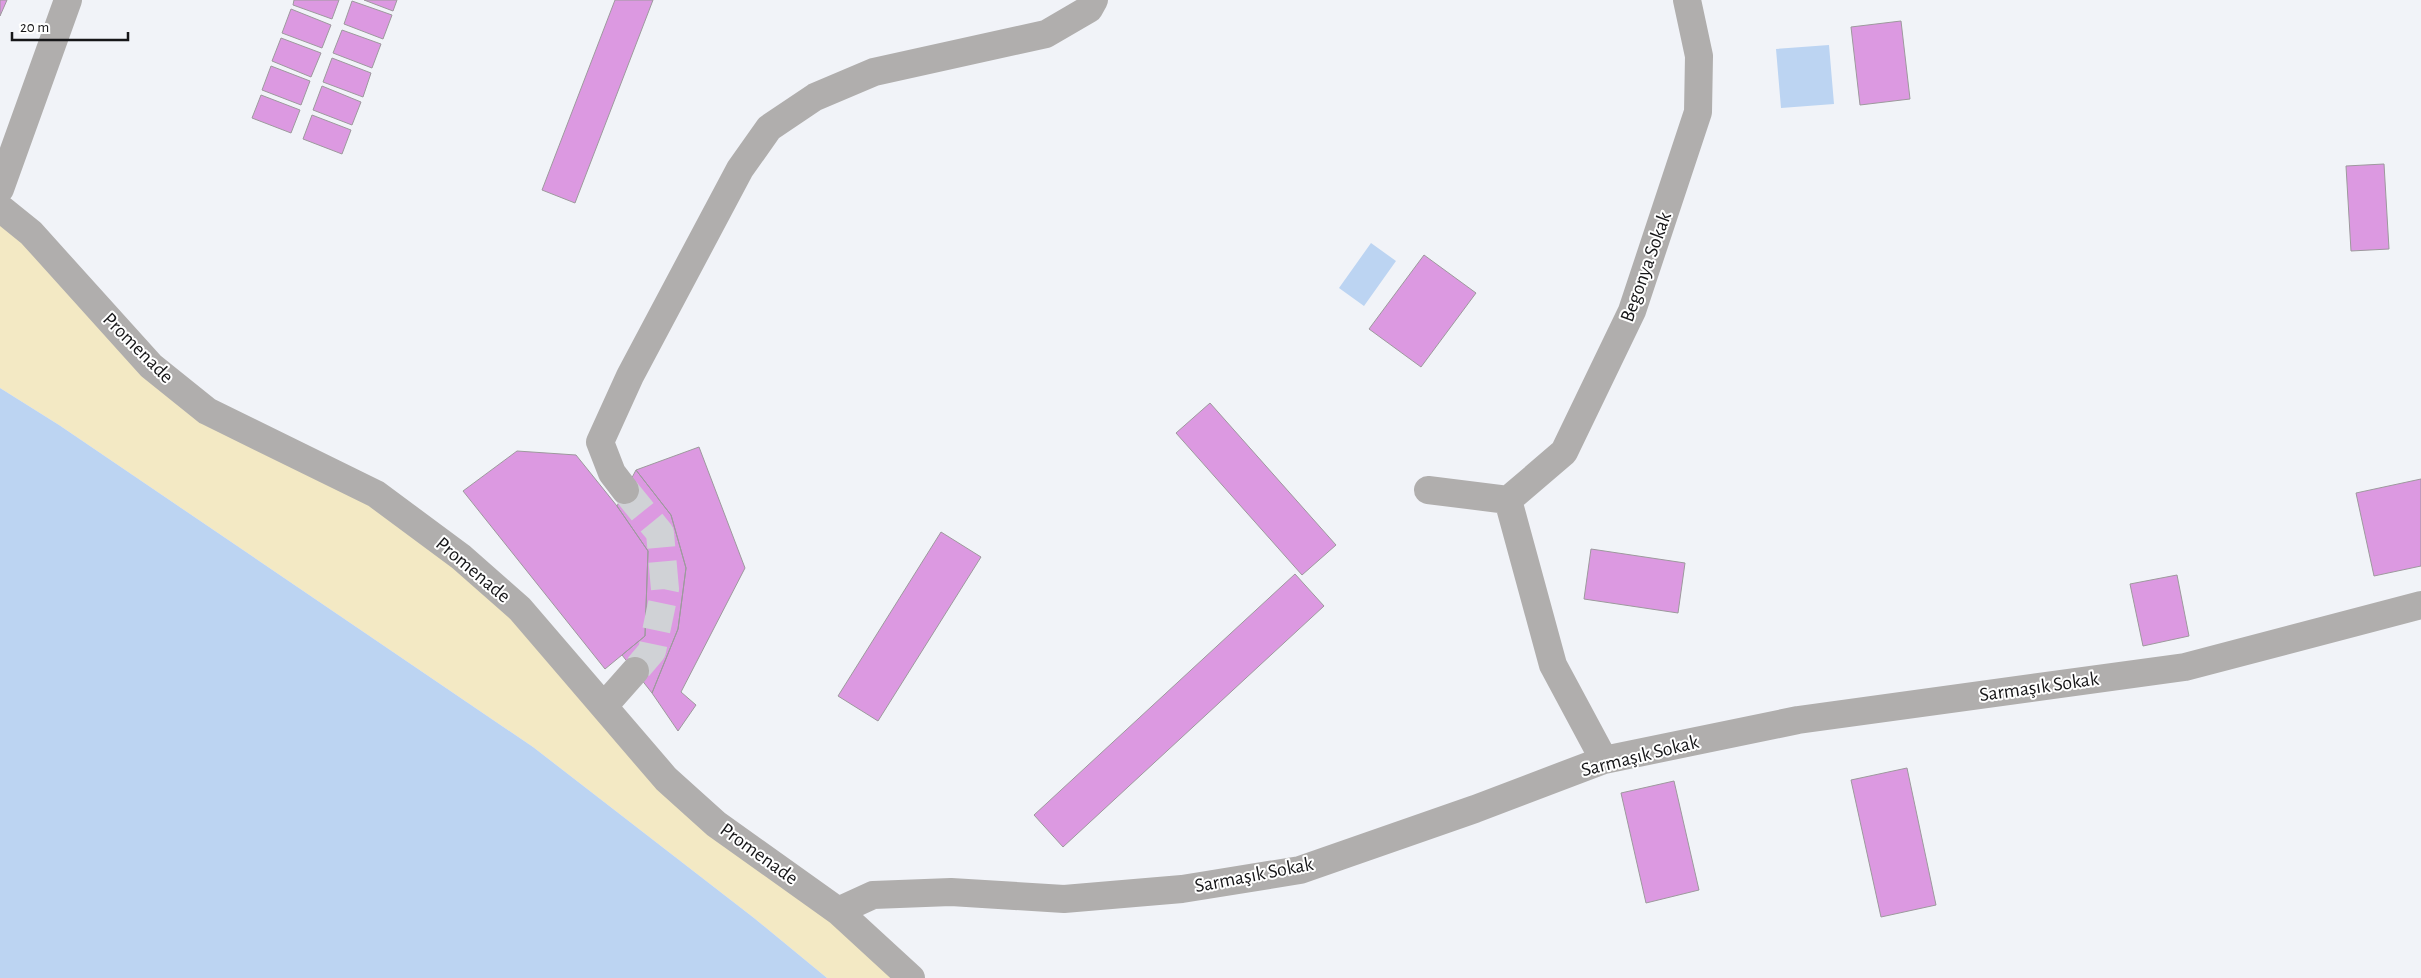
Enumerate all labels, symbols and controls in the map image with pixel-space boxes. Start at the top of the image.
scale bar [12,10,129,42]
text: 20 m [20,20,49,35]
street label: Begonya Sokak [1617,209,1675,325]
street label: Promenade [99,309,177,387]
street label: Promenade [432,533,514,607]
street label: Sarmaşık Sokak [1978,669,2100,705]
street label: Sarmaşık Sokak [1579,732,1701,780]
street label: Promenade [717,819,801,889]
street label: Sarmaşık Sokak [1193,854,1315,896]

